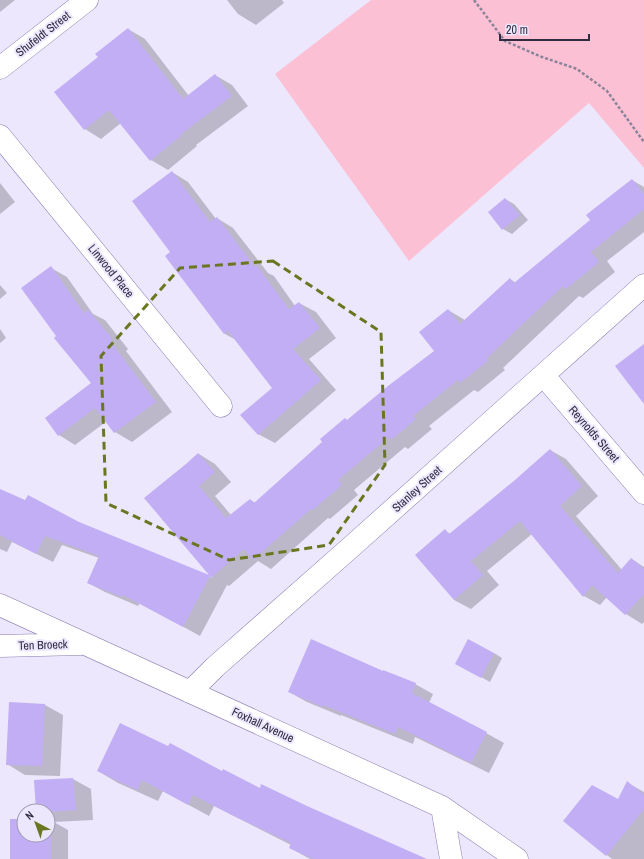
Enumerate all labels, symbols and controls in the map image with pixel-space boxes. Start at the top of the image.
street label: Shufeldt Street [12,7,74,60]
scale bar [500,16,589,42]
text: 20 m [506,22,528,38]
street label: Linwood Place [84,241,138,301]
street label: Reynolds Street [565,402,623,466]
street label: Stanley Street [389,462,446,516]
street label: Ten Broeck [18,636,68,654]
street label: Foxhall Avenue [229,704,297,746]
north arrow [16,803,56,843]
text: N [22,808,36,823]

